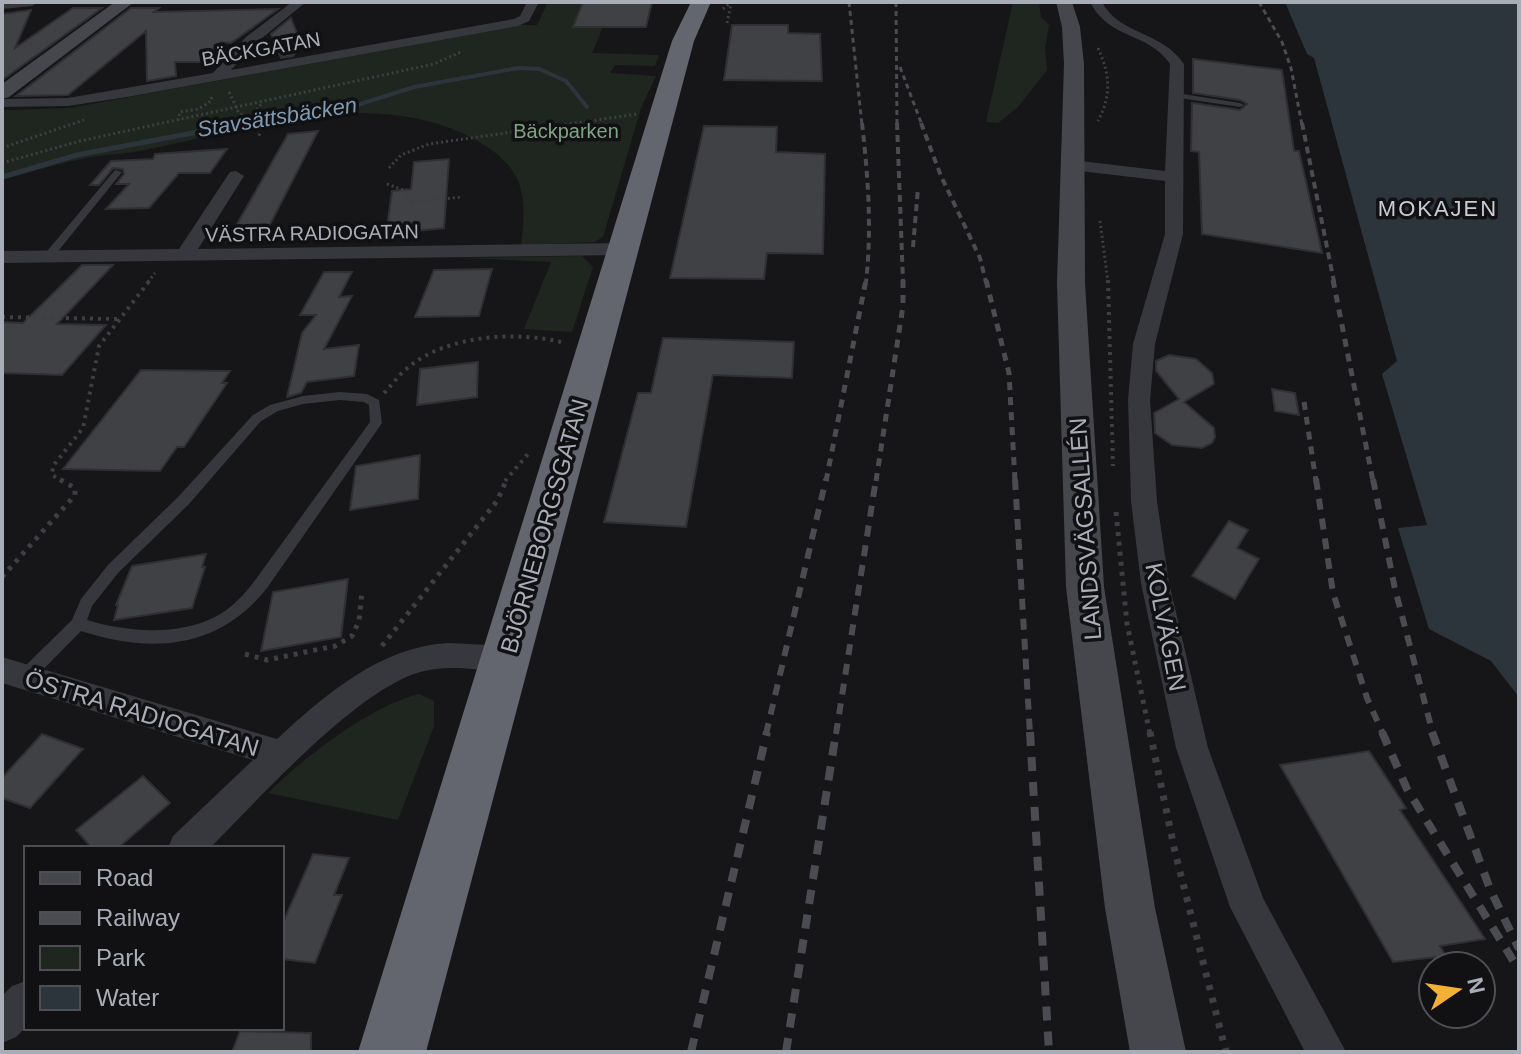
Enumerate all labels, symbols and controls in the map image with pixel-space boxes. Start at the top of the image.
street label: BÄCKGATAN [200,28,322,70]
water label: Stavsättsbäcken [195,92,359,142]
park label: Bäckparken [513,120,619,142]
district label: MOKAJEN [1378,196,1498,221]
street label: VÄSTRA RADIOGATAN [205,220,419,246]
street label: BJÖRNEBORGSGATAN [495,396,593,656]
street label: LANDSVÄGSALLÉN [1064,417,1106,641]
street label: KOLVÄGEN [1140,560,1192,694]
street label: ÖSTRA RADIOGATAN [22,665,262,761]
legend [24,846,284,1030]
text: Road [96,864,153,891]
text: Railway [96,904,180,931]
text: Park [96,944,146,971]
north arrow [1417,950,1497,1030]
text: N [1462,975,1490,996]
text: Water [96,984,159,1011]

